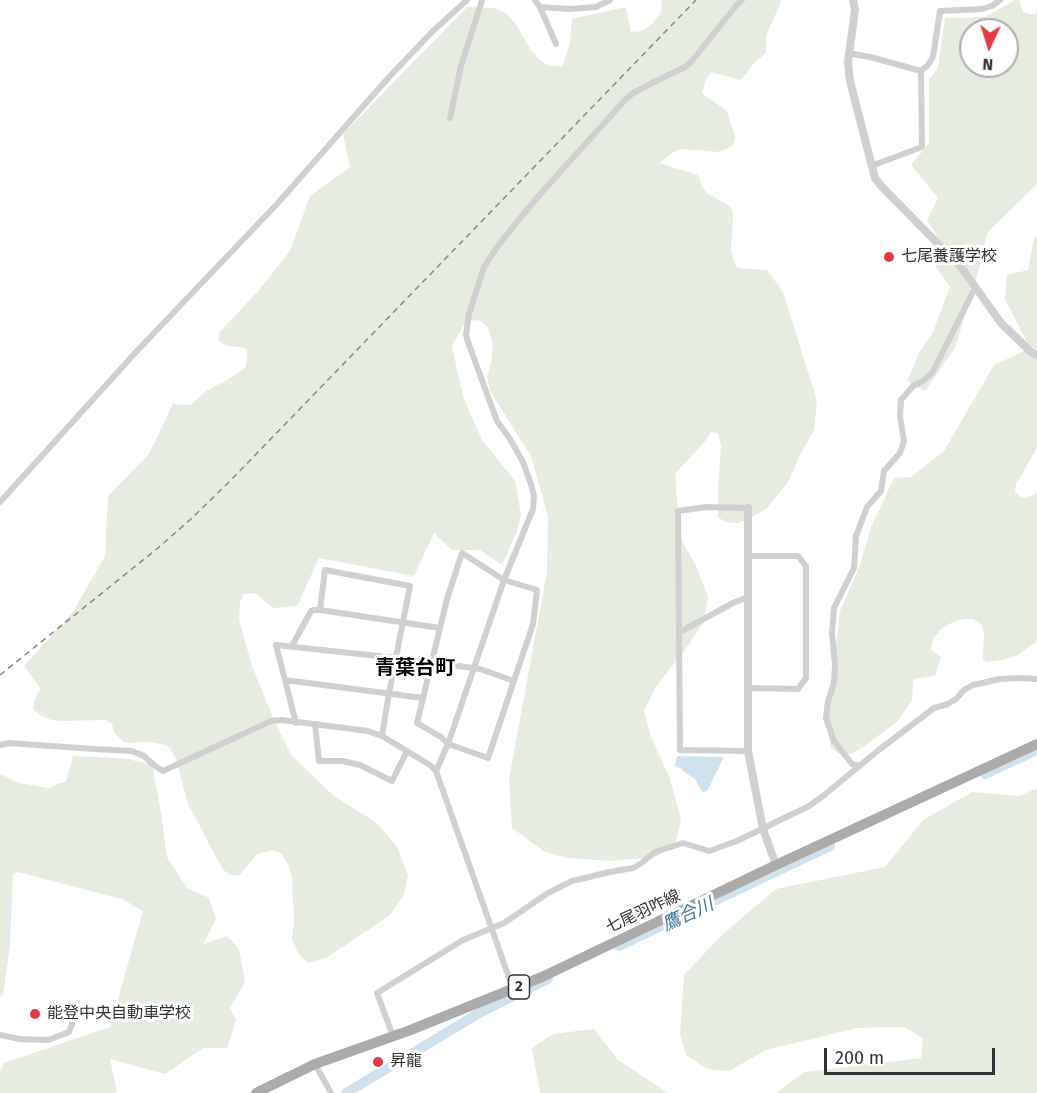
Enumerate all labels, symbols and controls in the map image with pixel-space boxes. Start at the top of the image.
north arrow [959,18,1019,78]
text: N [982,55,994,74]
place label: 七尾養護学校 [901,247,997,267]
marker: 七尾養護学校 [882,250,896,264]
district label: 青葉台町 [375,656,455,680]
street label: 七尾羽咋線 [603,886,683,938]
water label: 鷹合川 [659,894,717,936]
road number: 2 [508,975,530,999]
place label: 能登中央自動車学校 [47,1004,191,1024]
marker: 能登中央自動車学校 [28,1007,42,1021]
scale bar [827,1036,998,1074]
text: 200 m [835,1047,884,1069]
place label: 昇龍 [390,1052,422,1072]
marker: 昇龍 [371,1055,385,1069]

